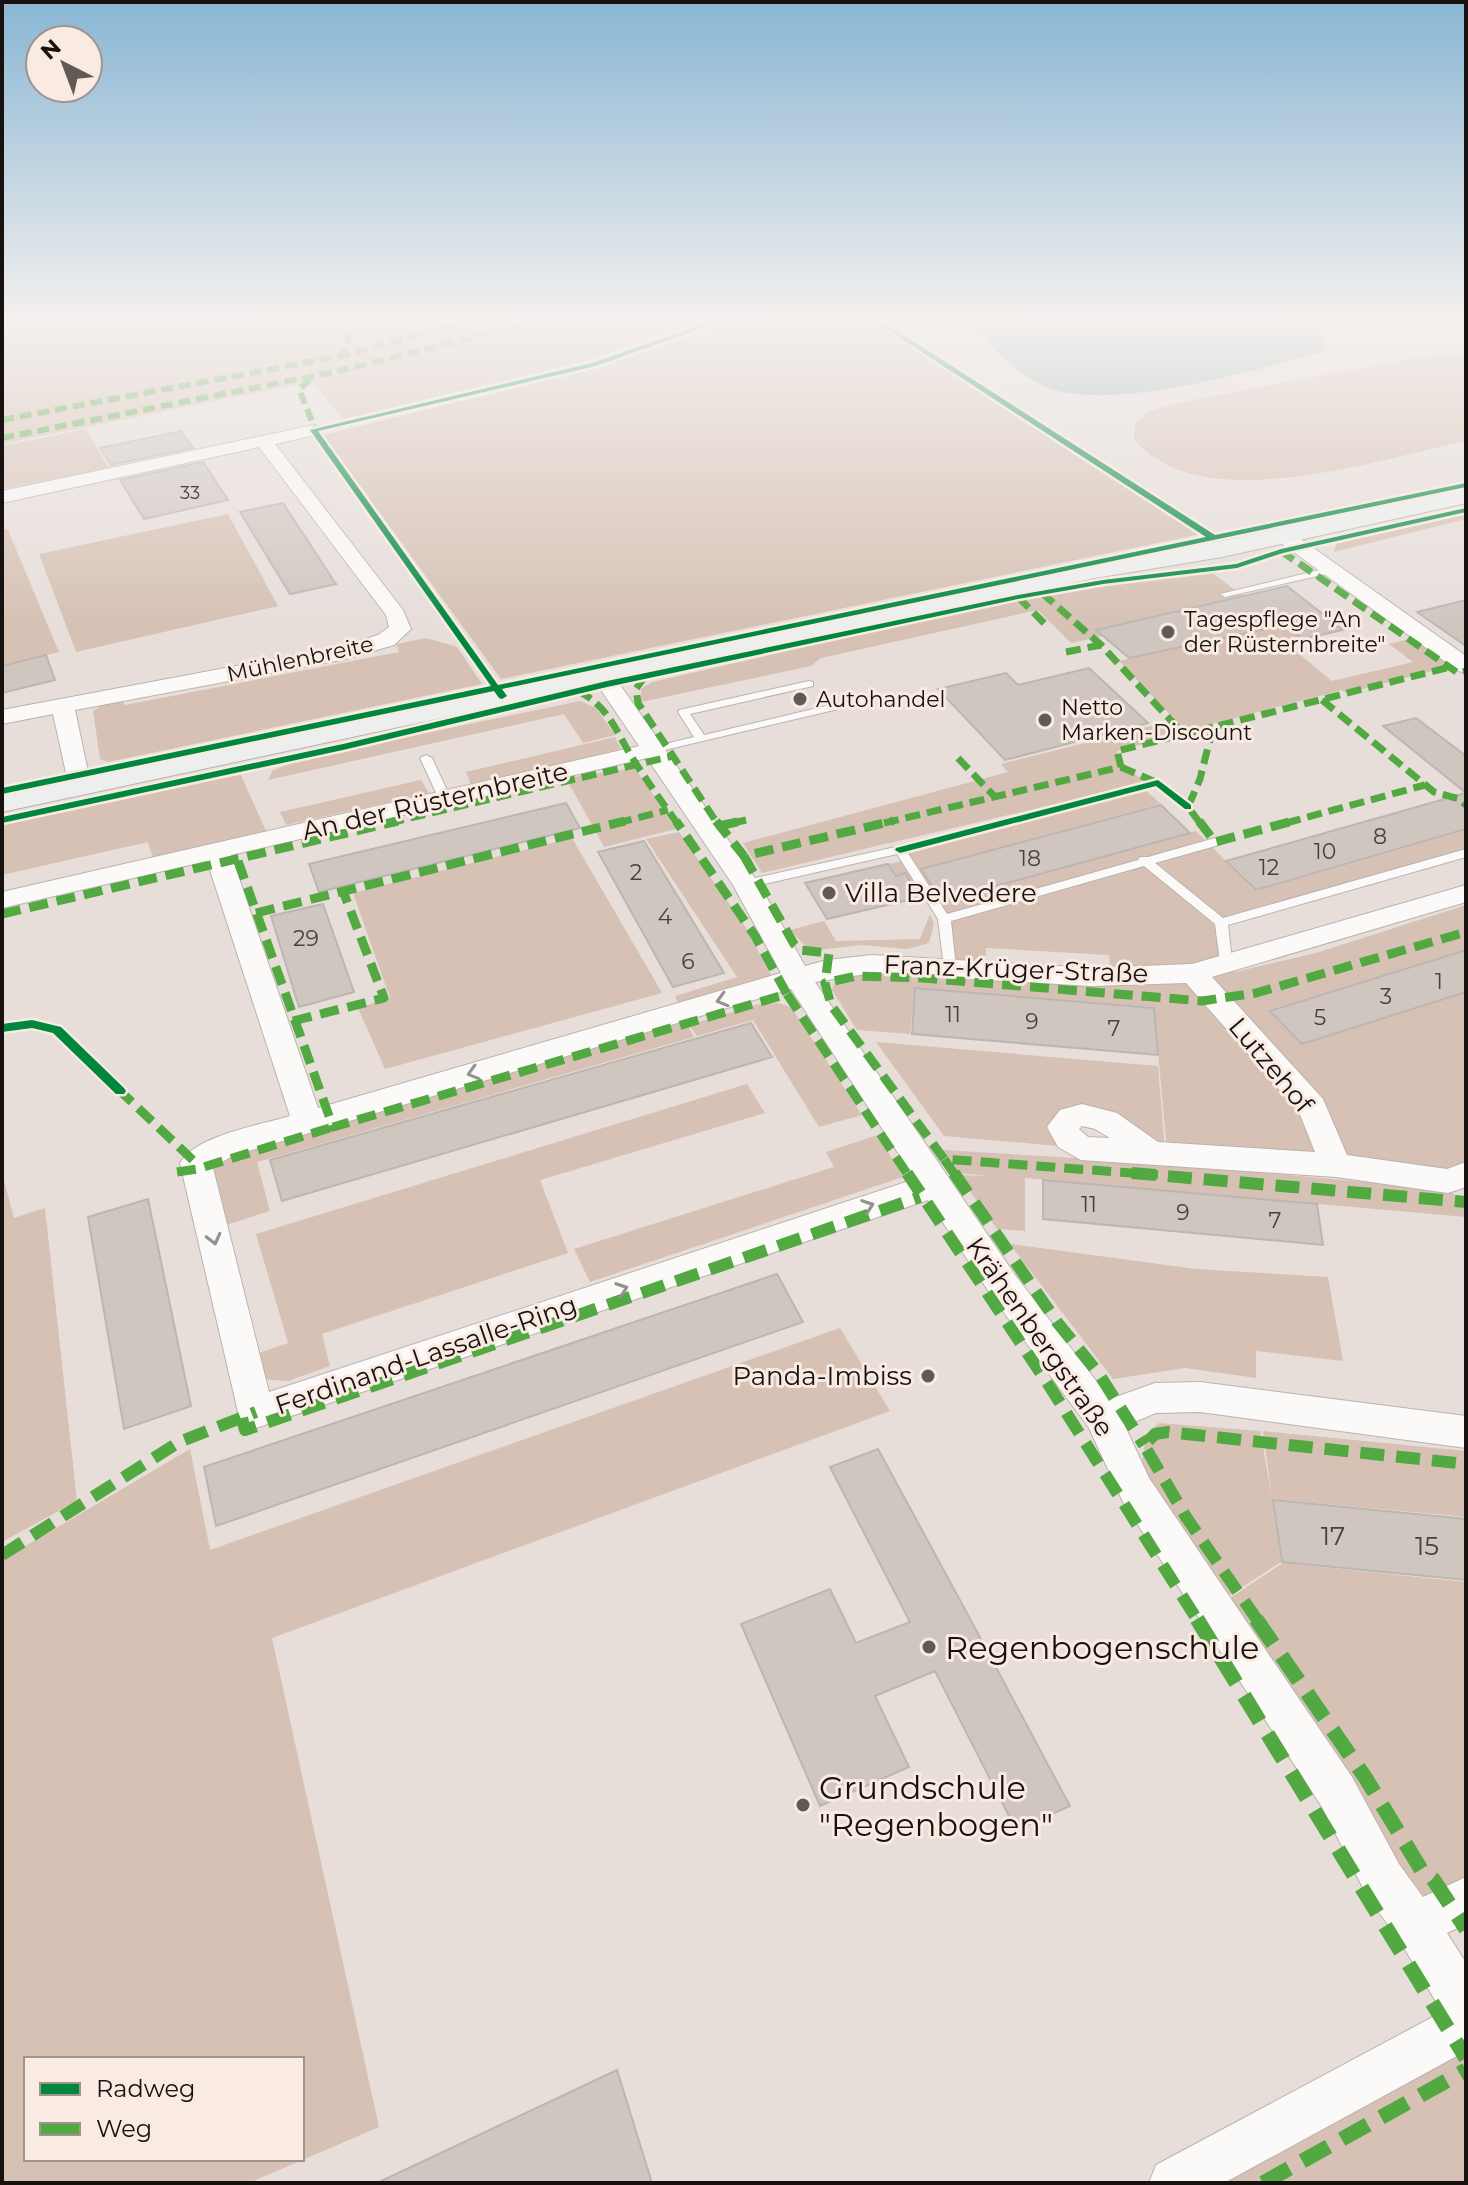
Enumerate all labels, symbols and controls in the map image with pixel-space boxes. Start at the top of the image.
north arrow [24,24,104,104]
text: N [35,34,67,65]
house number: 33 [180,482,200,504]
place label: Tagespflege "An der Rüsternbreite" [1184,606,1385,658]
marker: Tagespflege "An der Rüsternbreite" [1159,623,1177,641]
street label: Mühlenbreite [224,630,376,688]
place label: Autohandel [816,686,946,713]
marker: Autohandel [791,690,809,708]
place label: Netto Marken-Discount [1061,694,1252,746]
marker: Netto Marken-Discount [1036,711,1054,729]
street label: An der Rüsternbreite [299,755,571,847]
house number: 8 [1373,823,1387,850]
house number: 10 [1314,838,1336,865]
house number: 18 [1019,845,1041,872]
house number: 12 [1259,854,1279,881]
house number: 2 [630,859,642,886]
place label: Villa Belvedere [845,877,1037,909]
marker: Villa Belvedere [820,884,838,902]
house number: 4 [658,903,673,930]
house number: 29 [293,925,319,952]
house number: 6 [681,948,695,975]
street label: Franz-Krüger-Straße [883,948,1149,990]
house number: 1 [1435,968,1443,995]
house number: 3 [1380,983,1392,1010]
one-way arrow [715,990,729,1007]
house number: 11 [945,1001,961,1028]
house number: 5 [1314,1004,1326,1031]
house number: 9 [1025,1008,1039,1035]
street label: Lutzehof [1222,1011,1321,1120]
house number: 7 [1108,1015,1121,1042]
one-way arrow [466,1064,480,1080]
house number: 11 [1081,1191,1097,1218]
one-way arrow [860,1199,874,1215]
house number: 9 [1176,1199,1190,1226]
house number: 7 [1269,1207,1282,1234]
street label: Krähenbergstraße [959,1231,1121,1443]
one-way arrow [204,1232,221,1245]
one-way arrow [614,1282,628,1298]
street label: Ferdinand-Lassalle-Ring [271,1288,581,1422]
place label: Panda-Imbiss [732,1360,912,1392]
marker: Panda-Imbiss [919,1367,937,1385]
house number: 17 [1321,1520,1345,1552]
house number: 15 [1415,1530,1439,1562]
place label: Regenbogenschule [945,1628,1259,1667]
marker: Regenbogenschule [920,1638,938,1656]
place label: Grundschule "Regenbogen" [819,1768,1053,1844]
marker: Grundschule "Regenbogen" [794,1796,812,1814]
legend [24,2057,304,2161]
text: Radweg [96,2074,195,2103]
text: Weg [96,2114,152,2143]

